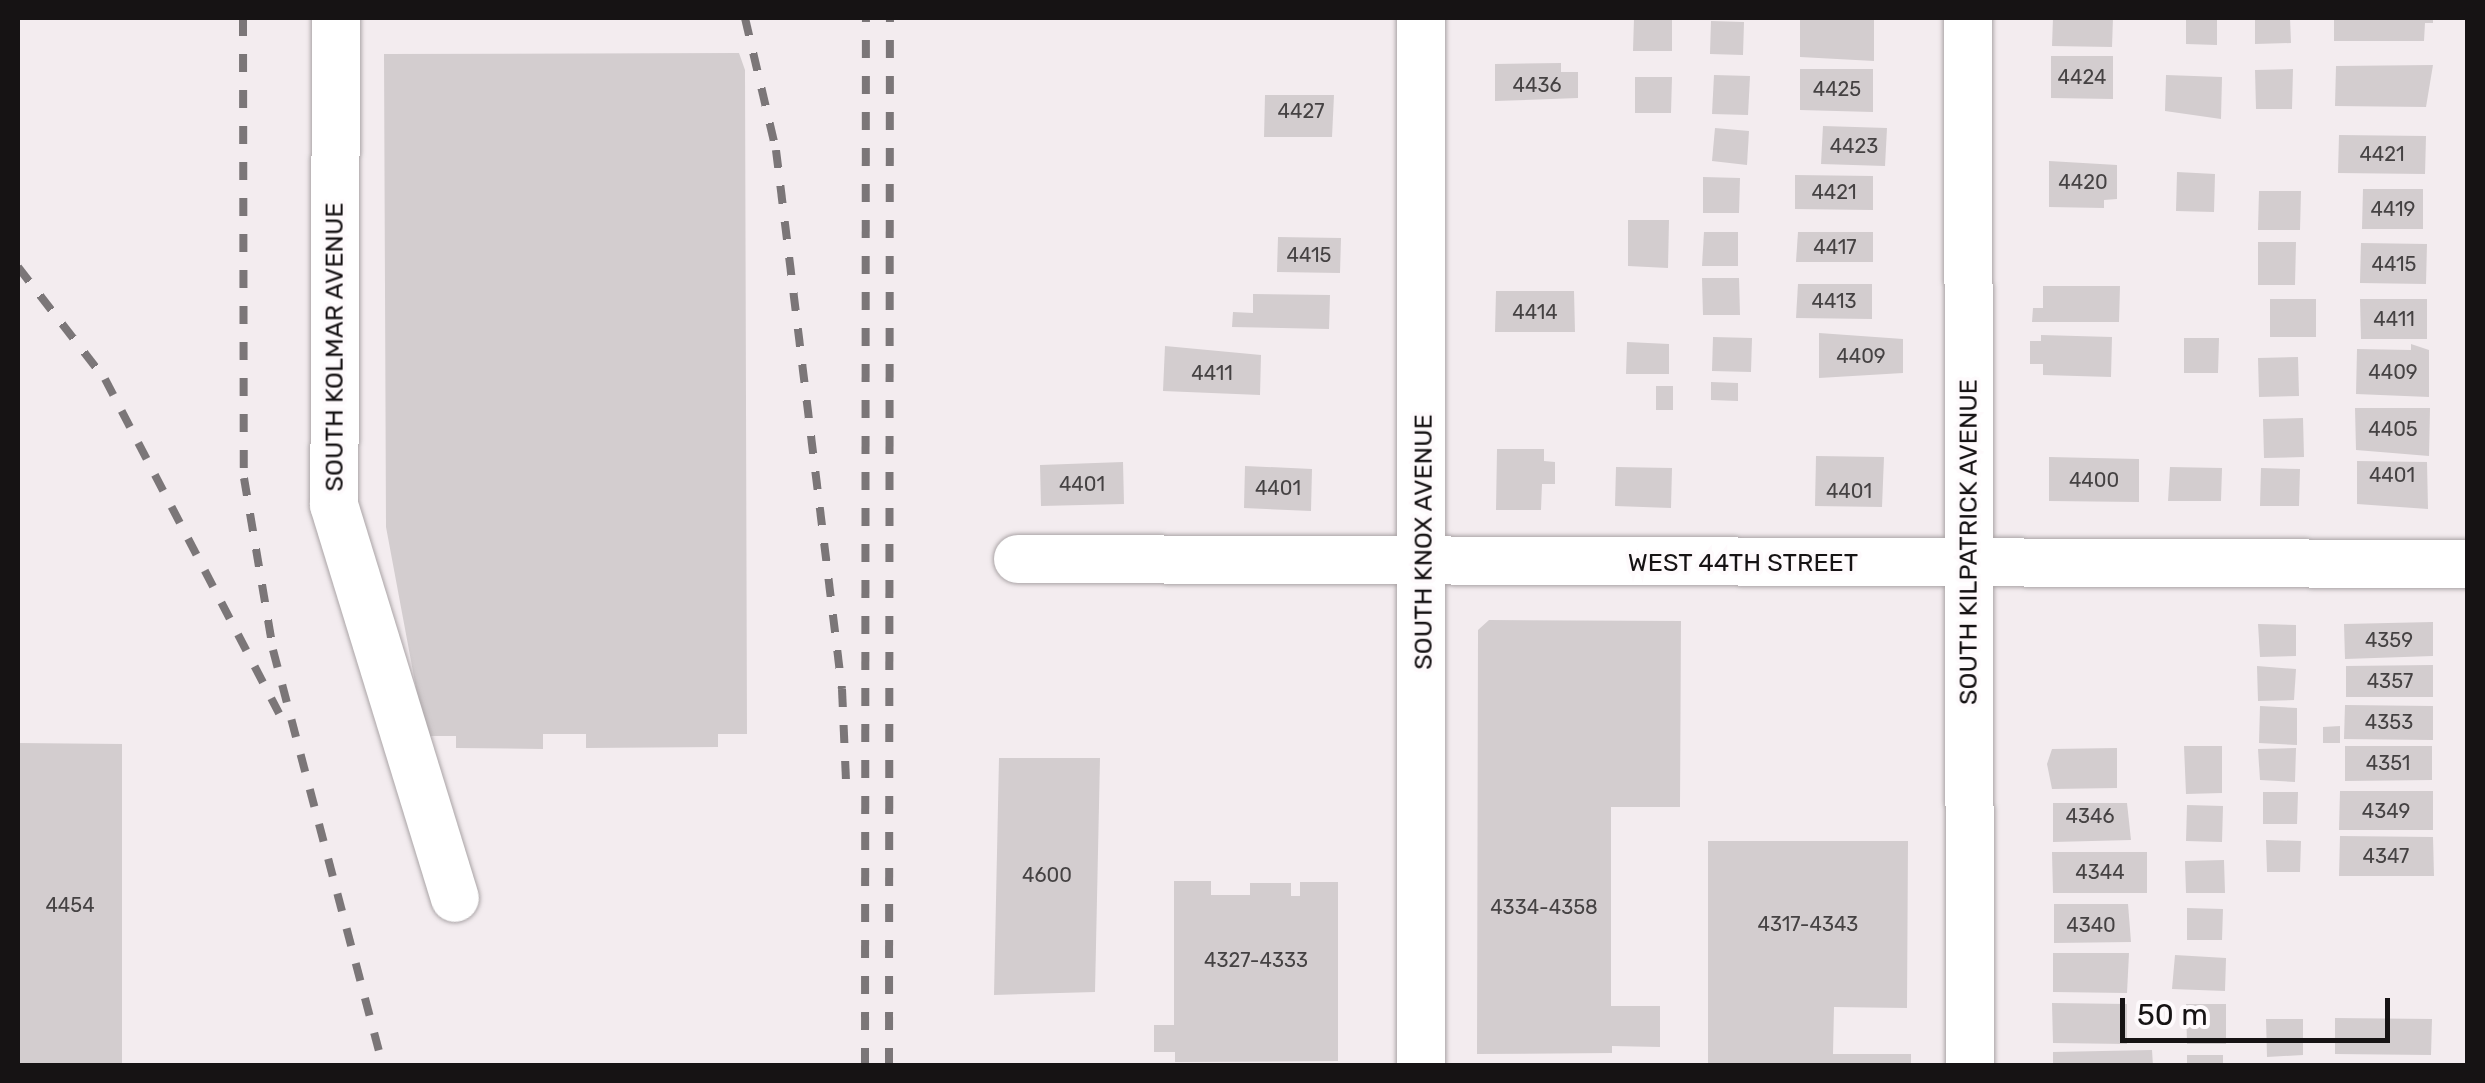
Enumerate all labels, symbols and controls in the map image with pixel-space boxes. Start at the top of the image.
house number: 4424 [2058,65,2106,89]
house number: 4436 [1513,73,1561,97]
house number: 4425 [1813,77,1861,101]
house number: 4427 [1278,99,1324,123]
house number: 4423 [1830,134,1878,158]
house number: 4421 [2359,142,2405,166]
house number: 4420 [2058,170,2108,194]
house number: 4421 [1811,180,1857,204]
house number: 4419 [2371,197,2415,221]
street label: SOUTH KOLMAR AVENUE [320,202,350,492]
house number: 4417 [1813,235,1857,259]
house number: 4415 [1287,243,1331,267]
house number: 4415 [2372,252,2416,276]
house number: 4413 [1811,289,1857,313]
house number: 4414 [1512,300,1558,324]
house number: 4411 [2373,307,2415,331]
house number: 4409 [1836,344,1886,368]
house number: 4409 [2368,360,2418,384]
house number: 4411 [1191,361,1233,385]
street label: SOUTH KILPATRICK AVENUE [1954,379,1984,705]
street label: SOUTH KNOX AVENUE [1409,414,1439,670]
house number: 4405 [2368,417,2418,441]
house number: 4401 [2369,463,2415,487]
house number: 4400 [2069,468,2119,492]
house number: 4401 [1059,472,1105,496]
house number: 4401 [1255,476,1301,500]
house number: 4401 [1826,479,1872,503]
street label: WEST 44TH STREET [1627,548,1859,578]
house number: 4359 [2365,628,2413,652]
house number: 4357 [2367,669,2413,693]
house number: 4353 [2365,710,2413,734]
house number: 4351 [2366,751,2410,775]
house number: 4349 [2362,799,2410,823]
house number: 4346 [2066,804,2114,828]
house number: 4347 [2363,844,2409,868]
house number: 4344 [2075,860,2125,884]
house number: 4600 [1022,863,1072,887]
house number: 4454 [45,893,95,917]
house number: 4334-4358 [1490,895,1598,919]
house number: 4317-4343 [1758,912,1858,936]
house number: 4340 [2066,913,2116,937]
house number: 4327-4333 [1204,948,1308,972]
scale bar [2125,978,2395,1040]
text: 50 m [2137,997,2208,1033]

